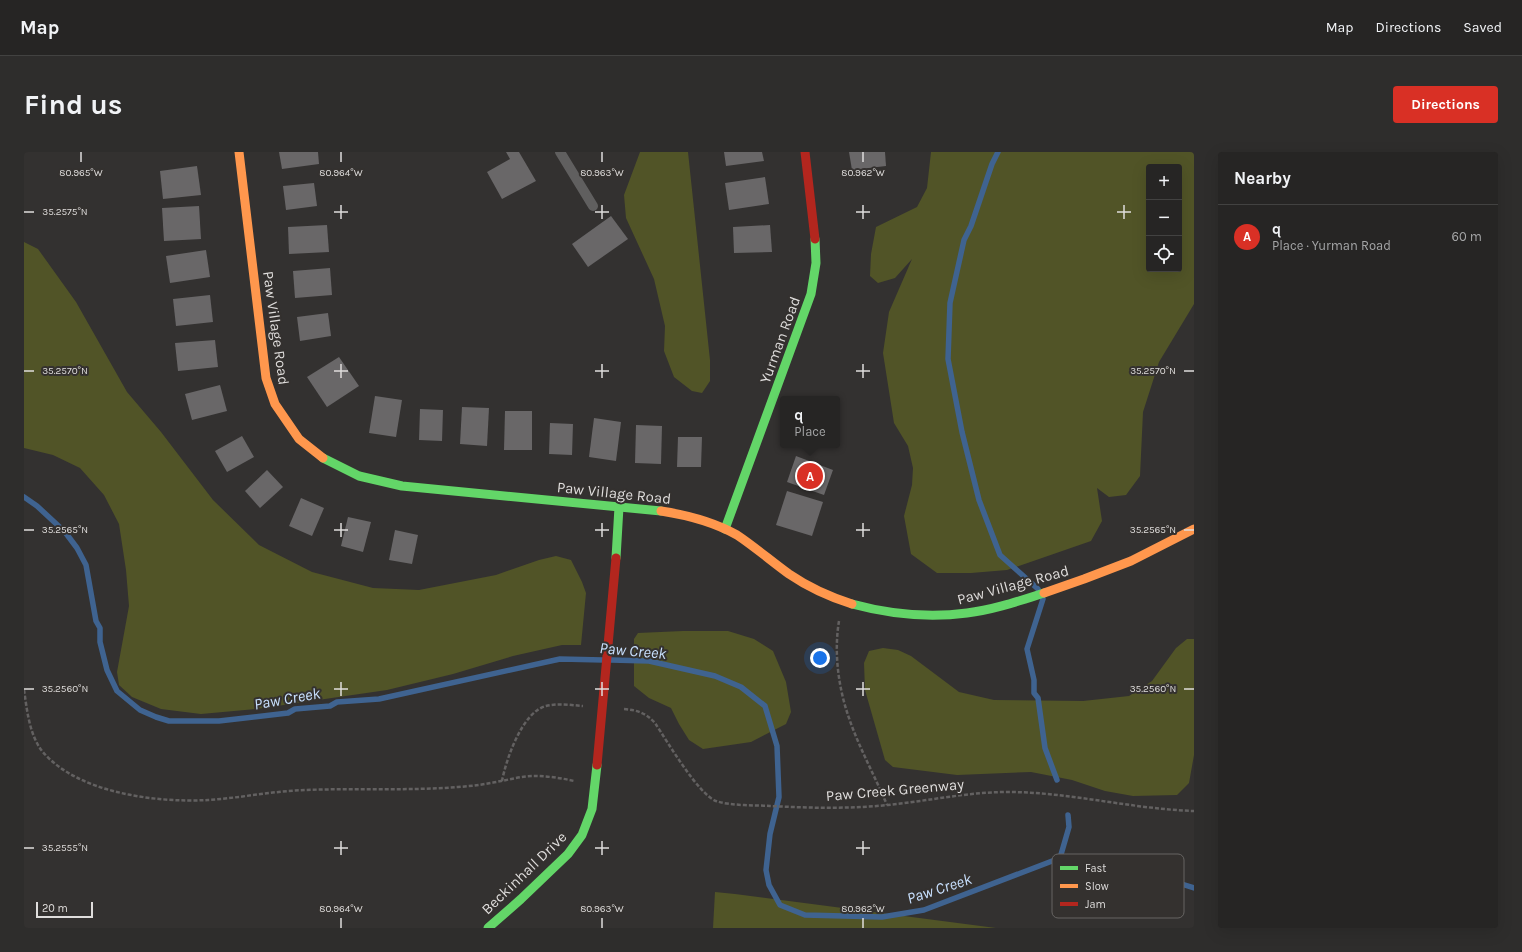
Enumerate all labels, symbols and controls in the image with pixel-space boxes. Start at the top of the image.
text: Map [20,17,59,39]
text: Map [1326,19,1354,36]
text: Directions [1376,19,1441,36]
text: Saved [1463,19,1502,36]
button: Directions [1393,86,1498,123]
text: Find us [24,88,123,121]
map controls [1146,164,1182,272]
button: + [1146,164,1182,200]
text: 80.965°W [59,167,103,179]
text: 80.964°W [319,167,363,179]
text: 80.963°W [580,167,624,179]
text: 80.962°W [841,167,885,179]
text: Nearby [1234,168,1291,188]
button: − [1146,200,1182,236]
text: 35.2575°N [42,206,88,218]
text: q [1272,220,1281,238]
text: A [1243,229,1251,244]
text: 60 m [1452,229,1482,244]
button: locate [1146,236,1182,272]
text: Place · Yurman Road [1272,238,1391,253]
street label: Paw Village Road [259,270,293,386]
street label: Yurman Road [756,294,804,386]
text: 35.2570°N [42,365,88,377]
text: 35.2570°N [1130,365,1176,377]
popup [780,396,840,448]
text: q [794,406,803,424]
text: Place [794,424,826,439]
pin: A [797,461,823,491]
street label: Paw Village Road [556,478,672,508]
text: 35.2565°N [42,524,88,536]
text: 35.2565°N [1130,524,1176,536]
street label: Paw Village Road [955,561,1071,609]
water label: Paw Creek [599,638,668,663]
your location [810,648,830,668]
text: 35.2560°N [42,683,88,695]
water label: Paw Creek [252,683,323,714]
text: 35.2560°N [1130,683,1176,695]
street label: Paw Creek Greenway [825,775,965,805]
street label: Beckinhall Drive [478,828,570,918]
text: 35.2555°N [42,842,88,854]
legend [1052,854,1184,918]
text: Fast [1085,862,1106,875]
water label: Paw Creek [904,869,975,908]
text: Slow [1085,880,1109,893]
text: Jam [1085,898,1106,911]
scale bar [36,900,93,919]
text: 20 m [42,902,68,915]
text: 80.964°W [319,903,363,915]
text: 80.963°W [580,903,624,915]
text: 80.962°W [841,903,885,915]

